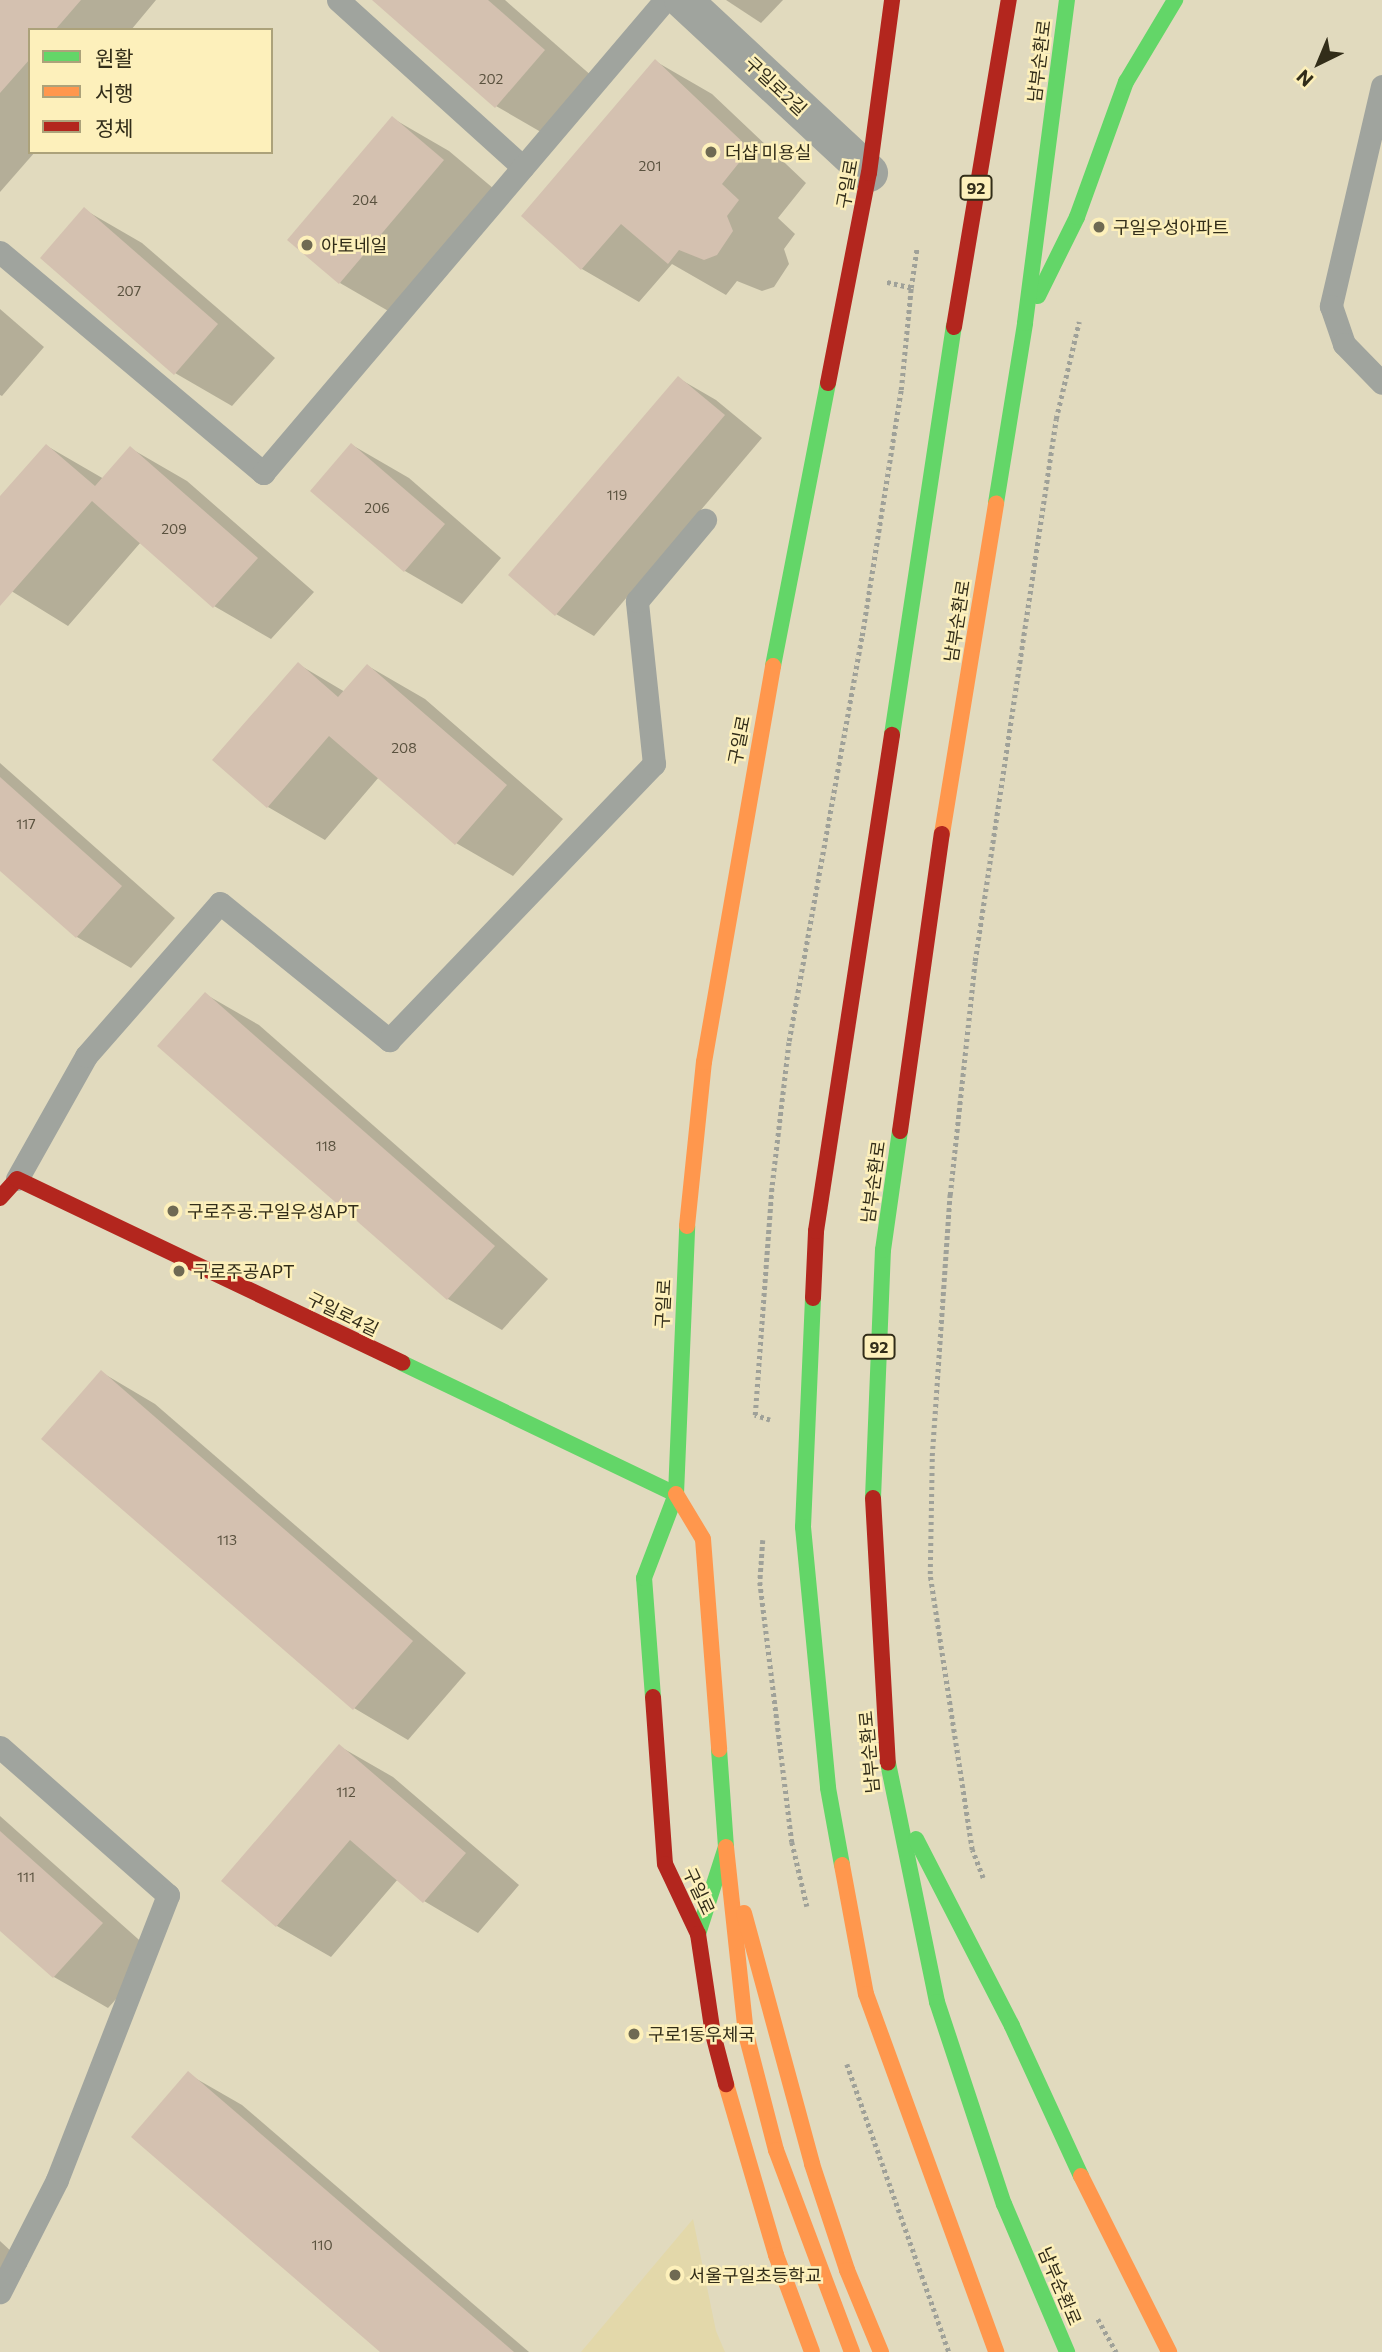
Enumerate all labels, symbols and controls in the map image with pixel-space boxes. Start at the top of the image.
street label: 남부순환로 [1023,19,1055,103]
legend [28,28,273,154]
north arrow [1284,28,1354,98]
text: 원활 [95,45,134,70]
street label: 구일로2길 [741,52,811,120]
text: N [1291,65,1317,92]
house number: 202 [479,71,503,87]
text: 서행 [95,80,134,105]
text: 정체 [95,115,134,140]
place label: 더샵 미용실 [725,141,811,163]
marker: 더샵 미용실 [703,144,719,160]
house number: 201 [639,158,661,174]
street label: 구일로 [832,158,862,210]
road number: 92 [958,176,993,200]
house number: 204 [352,192,378,208]
place label: 구일우성아파트 [1113,216,1229,238]
marker: 구일우성아파트 [1091,219,1107,235]
place label: 아토네일 [321,234,387,256]
marker: 아토네일 [299,237,315,253]
house number: 207 [117,283,141,299]
house number: 119 [607,487,627,503]
house number: 206 [364,500,390,516]
house number: 209 [161,521,187,537]
street label: 남부순환로 [940,578,974,664]
street label: 구일로 [724,714,754,766]
house number: 208 [391,740,417,756]
house number: 117 [16,816,36,832]
house number: 118 [316,1138,336,1154]
street label: 남부순환로 [857,1139,889,1225]
place label: 구로주공.구일우성APT [187,1200,359,1222]
marker: 구로주공.구일우성APT [165,1203,181,1219]
place label: 구로주공APT [193,1260,294,1282]
marker: 구로주공APT [171,1263,187,1279]
street label: 구일로 [651,1279,675,1329]
street label: 구일로4길 [304,1287,382,1341]
road number: 92 [862,1334,896,1359]
house number: 113 [217,1532,237,1548]
street label: 남부순환로 [855,1710,883,1794]
house number: 112 [336,1784,356,1800]
street label: 구일로 [679,1864,719,1918]
house number: 111 [17,1869,35,1885]
place label: 구로1동우체국 [648,2023,755,2045]
marker: 구로1동우체국 [626,2026,642,2042]
house number: 110 [311,2237,333,2253]
street label: 남부순환로 [1034,2244,1086,2328]
place label: 서울구일초등학교 [689,2264,821,2286]
marker: 서울구일초등학교 [667,2267,683,2283]

